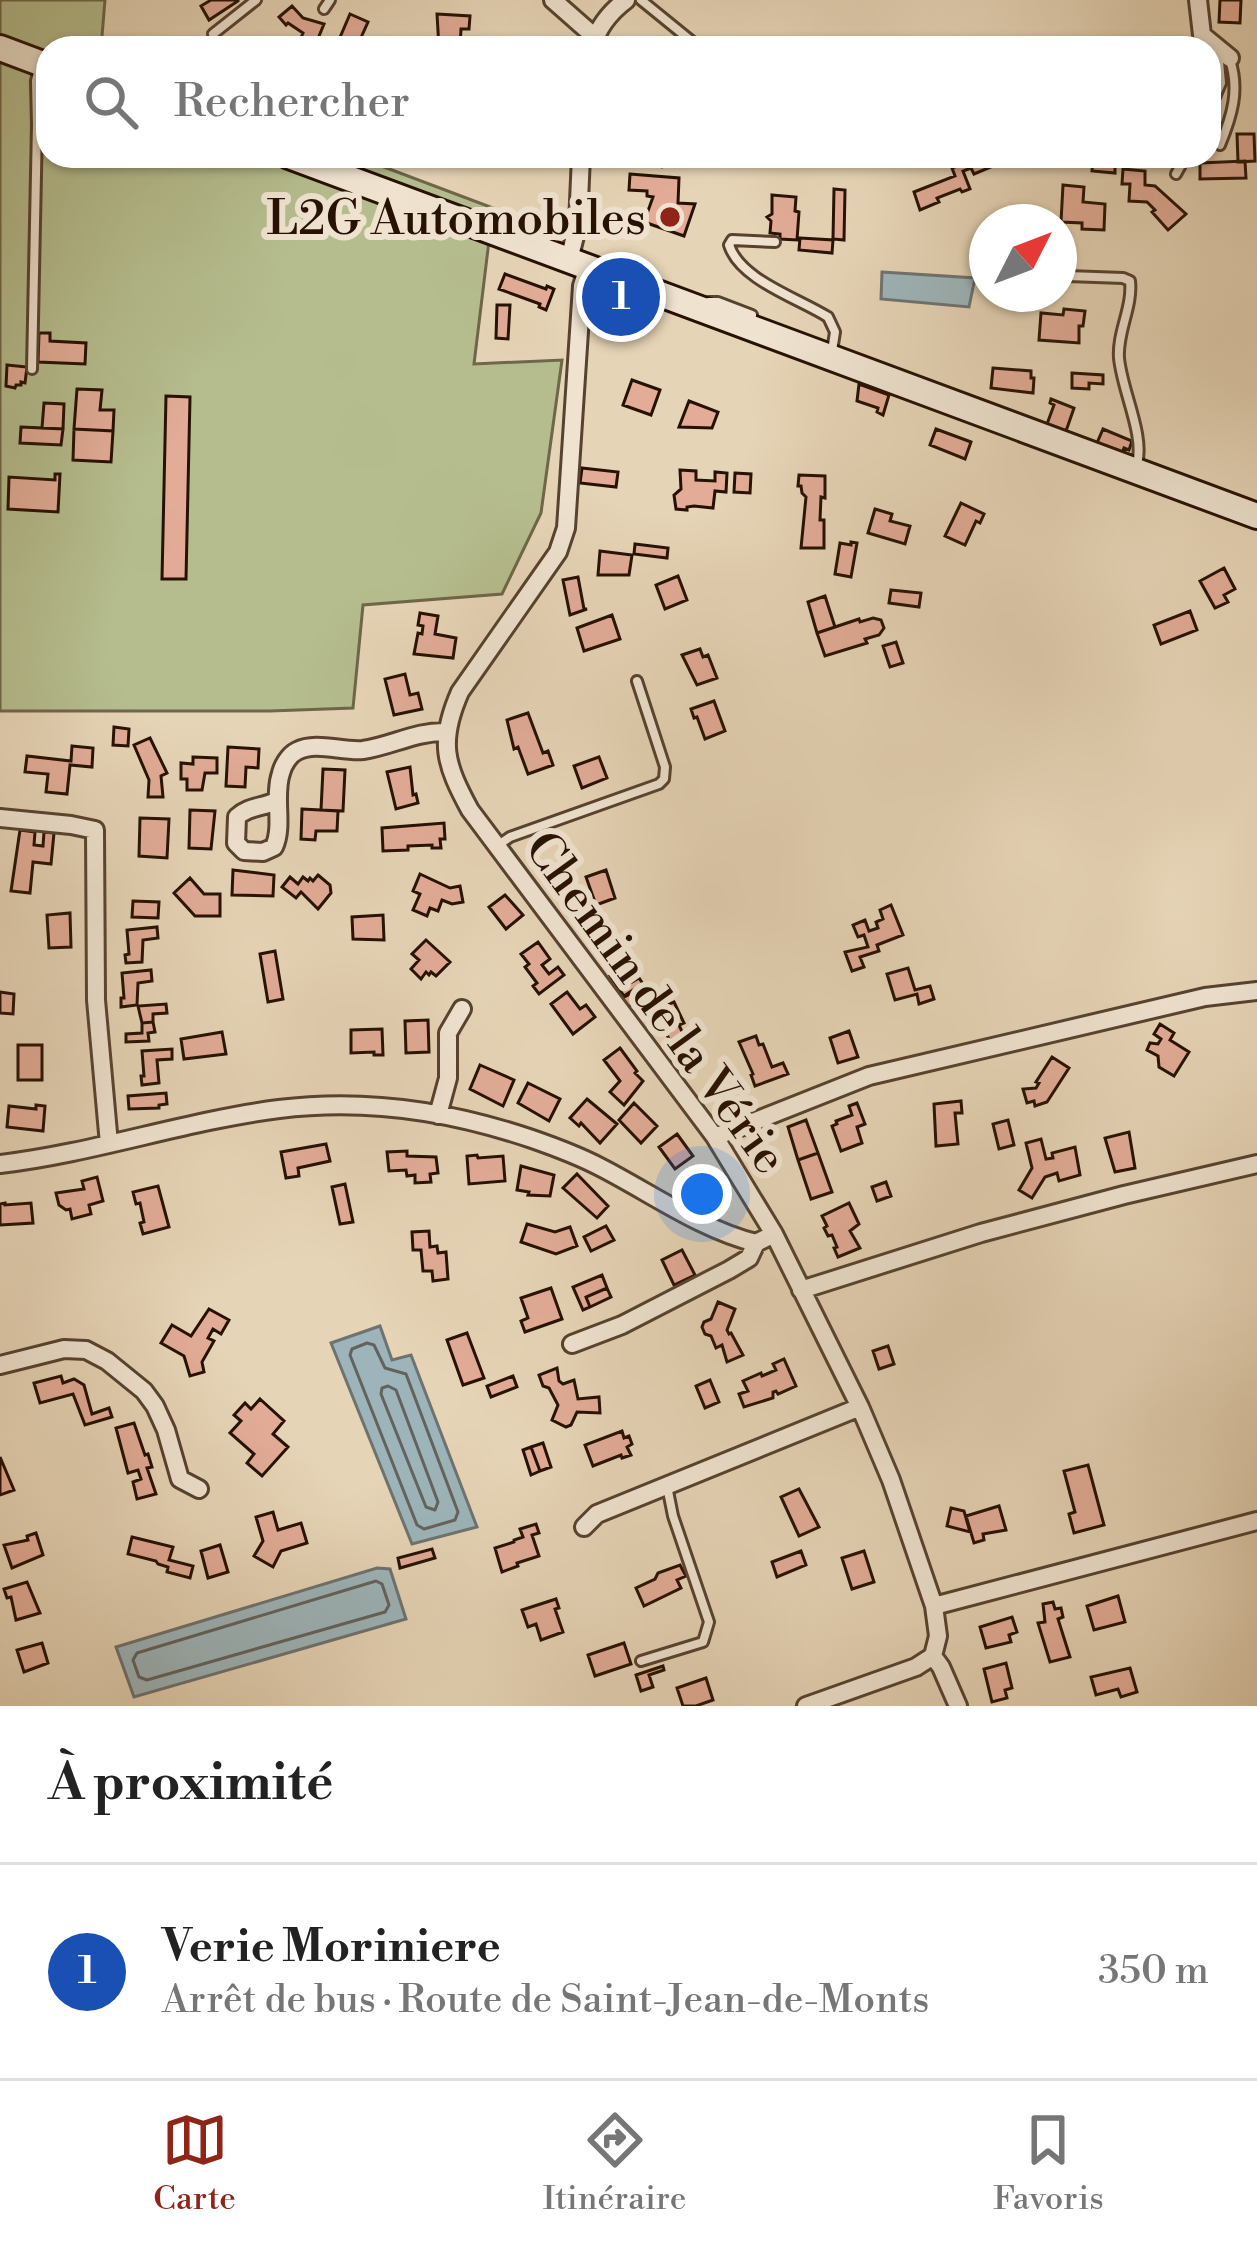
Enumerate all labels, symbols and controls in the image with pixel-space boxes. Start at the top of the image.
search box [36,36,1221,168]
icon: search [78,69,144,135]
text: Rechercher [174,74,410,131]
place label: L2G Automobiles [267,190,646,250]
marker: L2G Automobiles [657,204,683,230]
north arrow [969,204,1077,312]
pin: 1 [582,252,660,342]
street label: Chemin de la Vérie [510,821,799,1187]
your location [672,1164,732,1224]
text: À proximité [48,1752,333,1816]
text: Verie Moriniere [162,1919,501,1976]
text: 1 [78,1947,96,1996]
text: 350 m [1098,1947,1209,1996]
text: Arrêt de bus · Route de Saint-Jean-de-Monts [162,1976,929,2025]
tab: Carte [153,2107,236,2220]
tab: Itinéraire [543,2107,686,2220]
tab: Favoris [993,2107,1104,2220]

